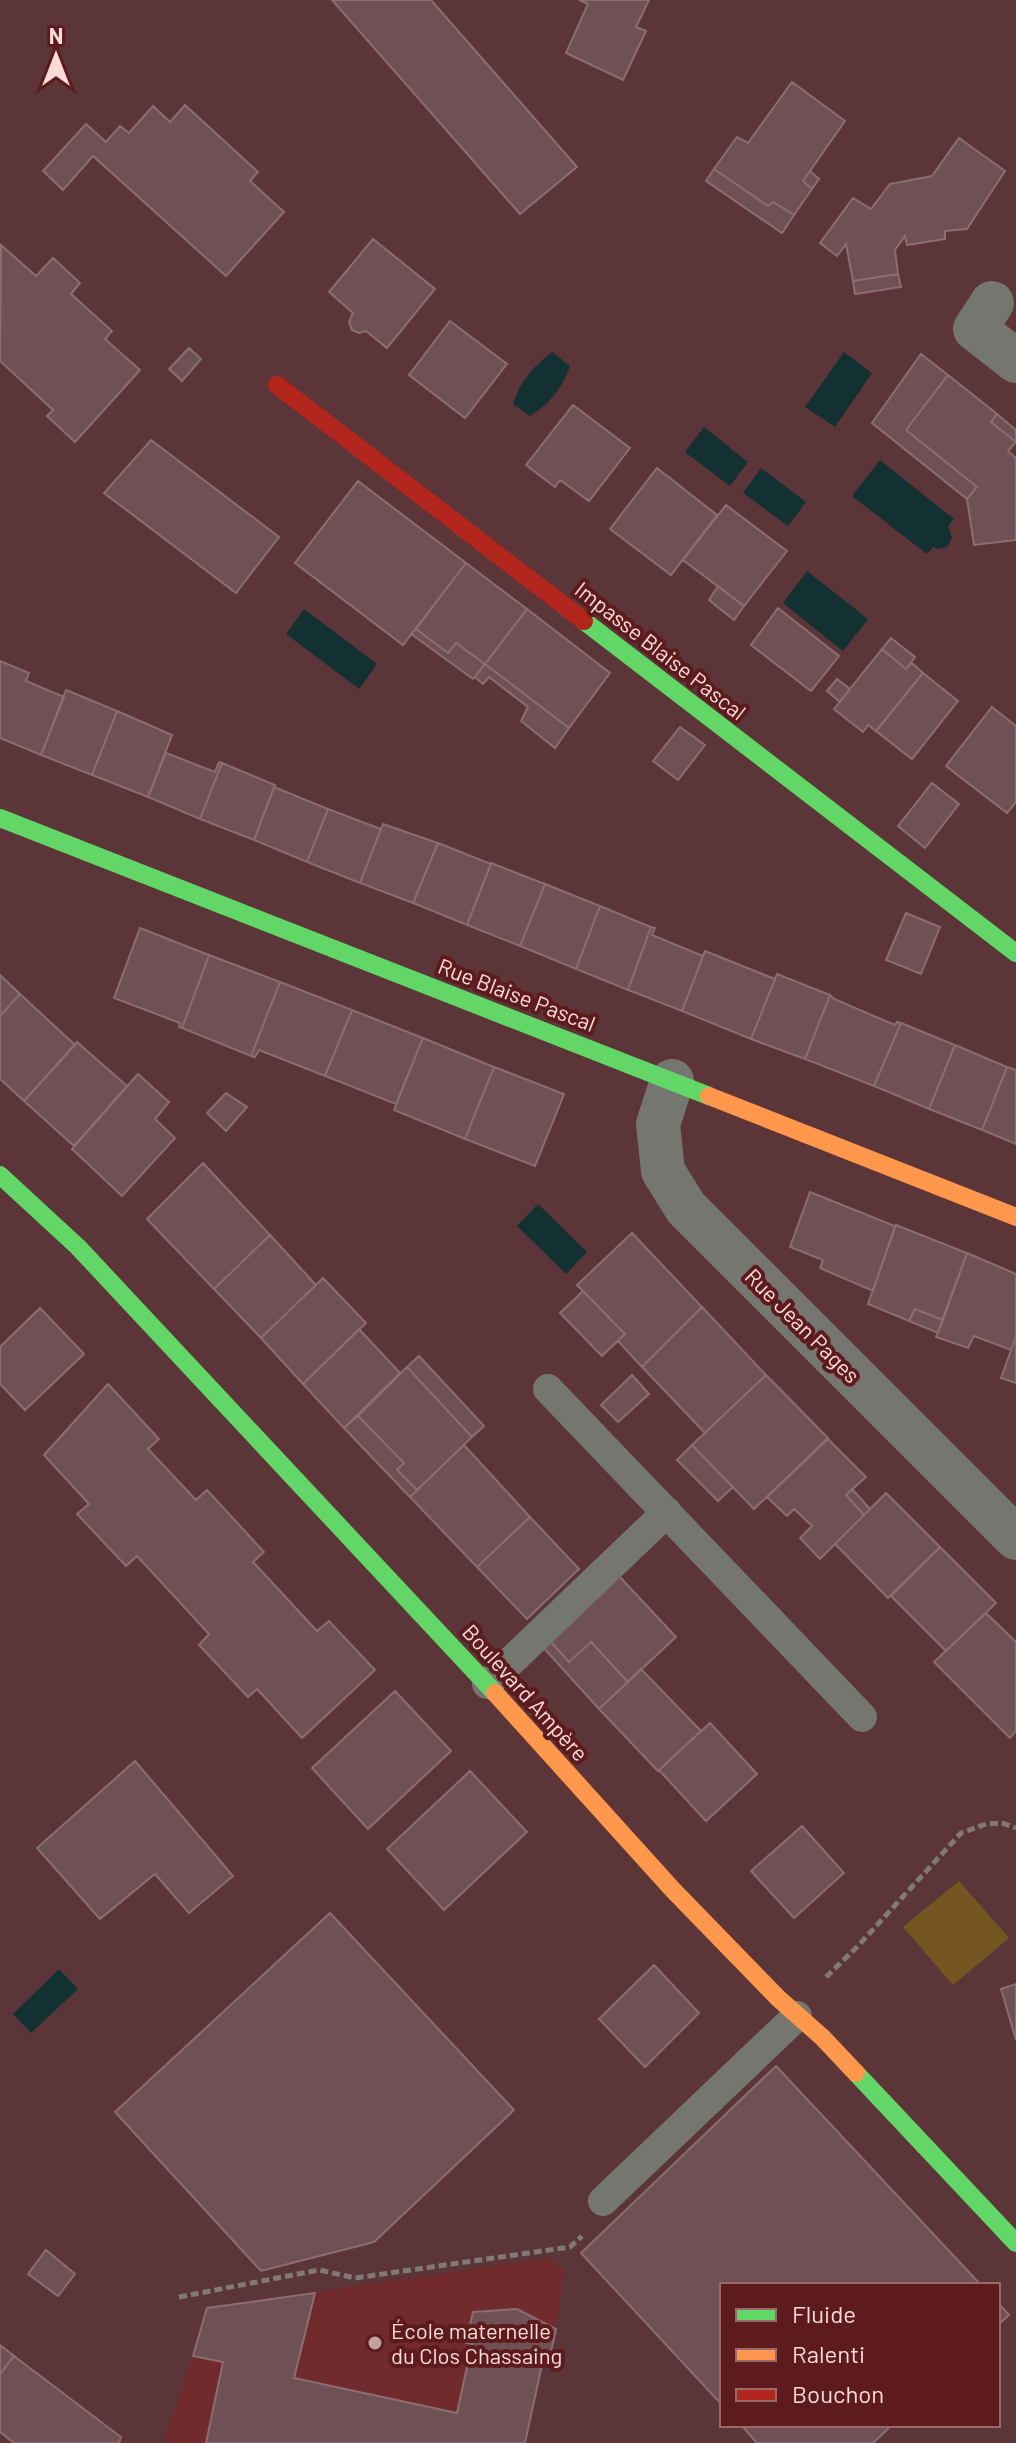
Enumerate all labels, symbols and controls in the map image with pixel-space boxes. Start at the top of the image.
north arrow [16,16,96,96]
text: N [49,22,63,48]
street label: Impasse Blaise Pascal [571,575,751,725]
street label: Rue Blaise Pascal [435,952,599,1036]
street label: Rue Jean Pages [740,1262,866,1388]
street label: Boulevard Ampère [458,1618,594,1766]
legend [720,2283,1000,2427]
text: Fluide [792,2299,856,2328]
place label: École maternelle du Clos Chassaing [391,2317,562,2368]
marker: École maternelle du Clos Chassaing [366,2334,384,2352]
text: Ralenti [792,2339,865,2368]
text: Bouchon [792,2379,884,2408]

